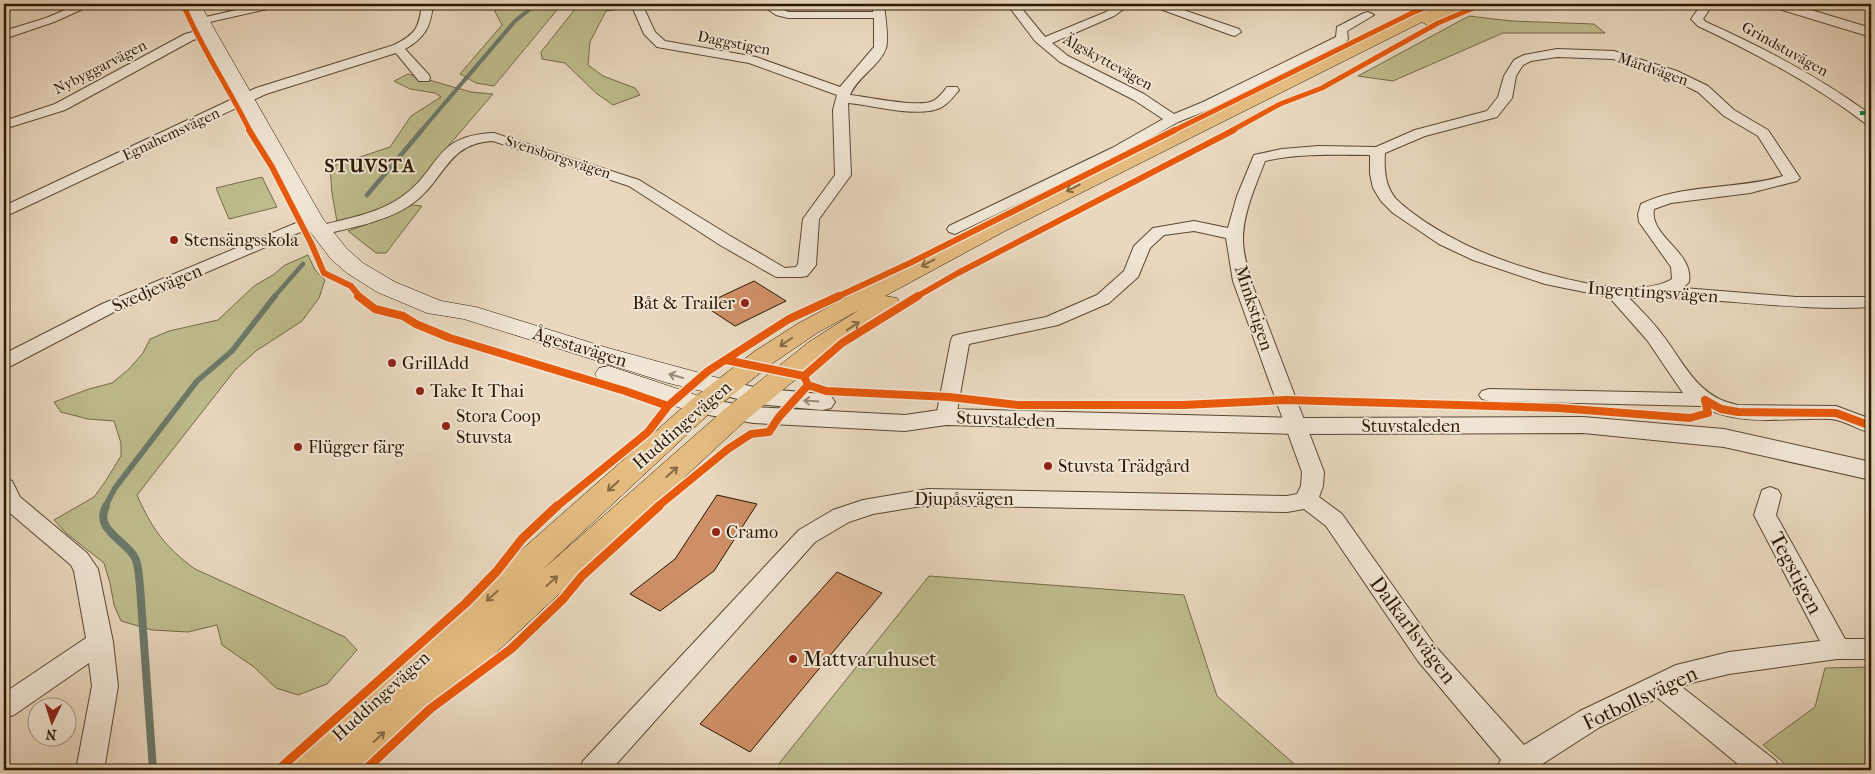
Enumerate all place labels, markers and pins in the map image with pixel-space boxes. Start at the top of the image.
place label: Stensängsskola [184,230,299,251]
marker: Stensängsskola [168,234,180,246]
place label: Båt & Trailer [632,293,735,314]
marker: Båt & Trailer [739,297,751,309]
place label: GrillAdd [402,353,469,374]
marker: GrillAdd [386,357,398,369]
place label: Take It Thai [430,381,525,402]
marker: Take It Thai [414,385,426,397]
place label: Stora Coop Stuvsta [456,406,541,448]
marker: Stora Coop Stuvsta [440,420,452,432]
place label: Flügger färg [308,437,404,458]
marker: Flügger färg [292,441,304,453]
place label: Stuvsta Trädgård [1058,456,1190,477]
marker: Stuvsta Trädgård [1042,460,1054,472]
place label: Cramo [726,522,778,543]
marker: Cramo [710,526,722,538]
place label: Mattvaruhuset [803,647,937,671]
marker: Mattvaruhuset [787,653,799,665]

